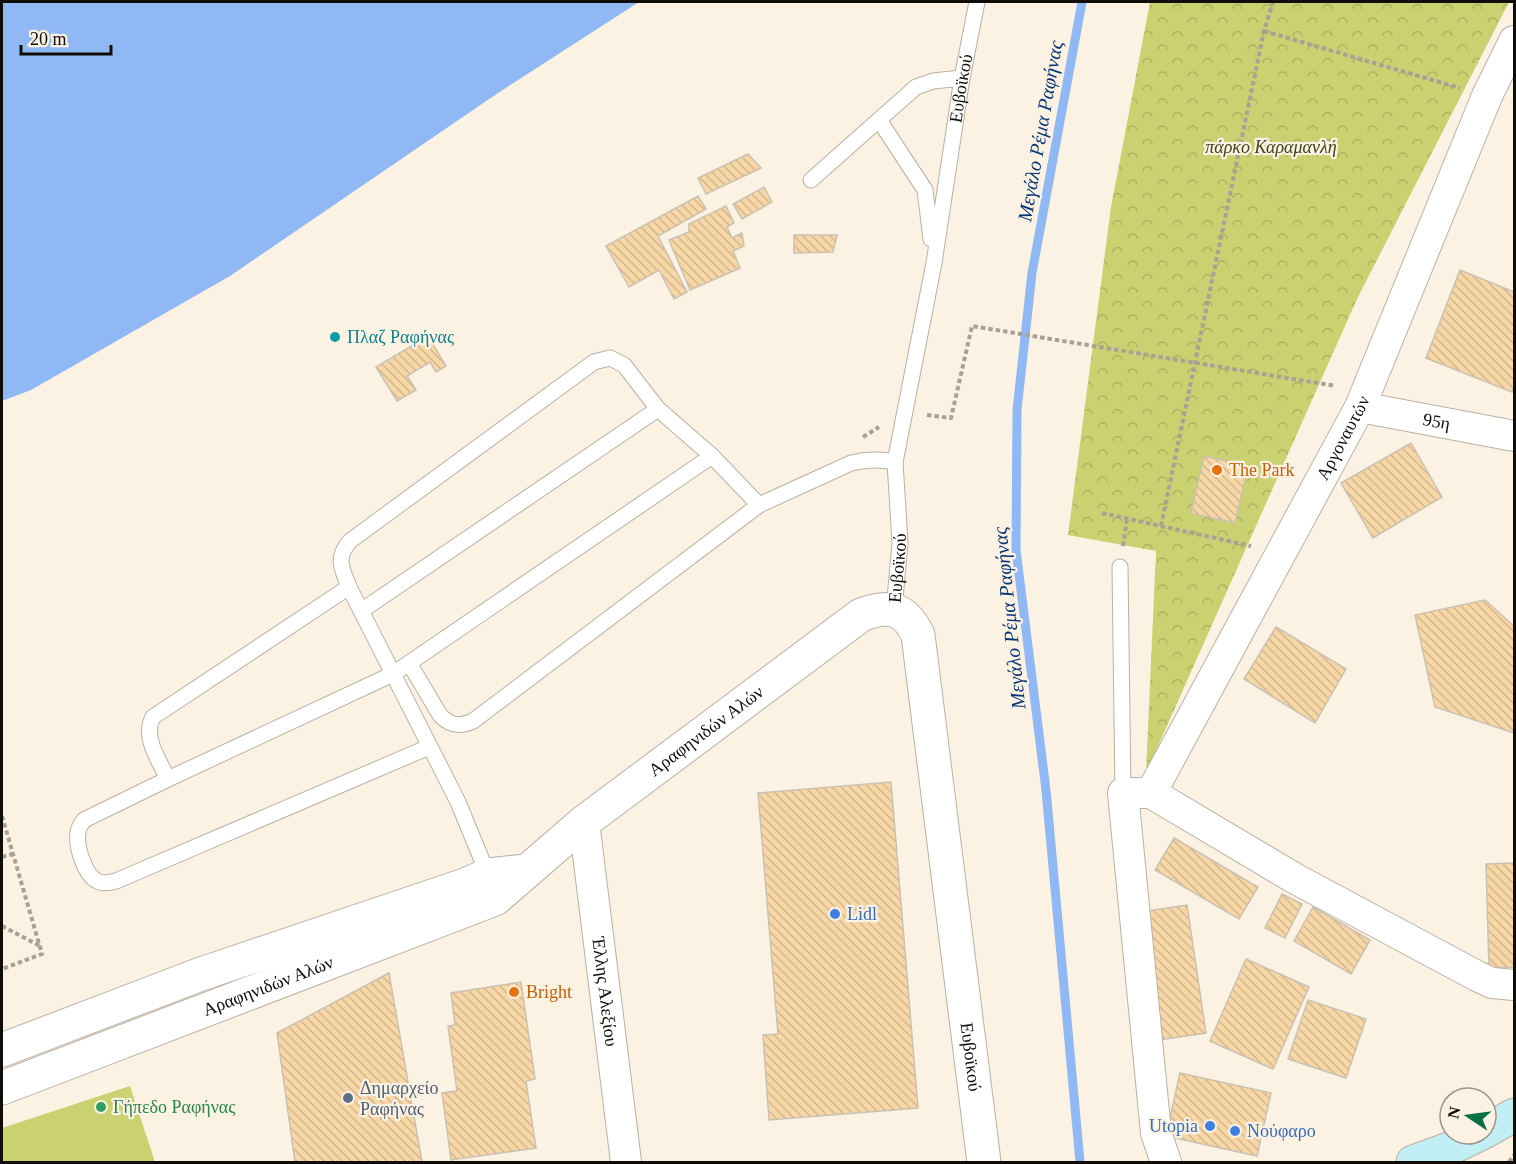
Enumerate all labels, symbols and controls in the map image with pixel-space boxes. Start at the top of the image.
scale bar [21,18,111,56]
text: 20 m [30,29,67,49]
water label: Μεγάλο Ρέμα Ραφήνας [1013,38,1068,224]
street label: Ευβοϊκού [945,52,977,124]
park label: πάρκο Καραμανλή [1205,137,1337,157]
place label: Πλαζ Ραφήνας [347,327,454,347]
marker: Πλαζ Ραφήνας [328,330,342,344]
street label: Αργοναυτών [1312,393,1373,483]
street label: 95η [1421,409,1452,434]
place label: The Park [1229,460,1294,480]
marker: The Park [1210,463,1224,477]
water label: Μεγάλο Ρέμα Ραφήνας [988,525,1031,711]
street label: Ευβοϊκού [885,533,910,604]
street label: Αραφηνιδών Αλών [645,682,767,780]
place label: Lidl [847,904,877,924]
marker: Lidl [828,907,842,921]
street label: Έλλης Αλεξίου [588,935,622,1048]
street label: Αραφηνιδών Αλών [200,952,336,1020]
place label: Bright [526,982,572,1002]
marker: Bright [507,985,521,999]
street label: Ευβοϊκού [957,1021,985,1093]
place label: Δημαρχείο Ραφήνας [360,1078,438,1119]
north arrow [1438,1086,1498,1146]
marker: Δημαρχείο Ραφήνας [341,1091,355,1105]
place label: Γήπεδο Ραφήνας [113,1097,235,1117]
marker: Γήπεδο Ραφήνας [94,1100,108,1114]
text: N [1444,1105,1464,1120]
place label: Utopia [1149,1116,1198,1136]
marker: Utopia [1203,1119,1217,1133]
place label: Νούφαρο [1247,1121,1316,1141]
marker: Νούφαρο [1228,1124,1242,1138]

